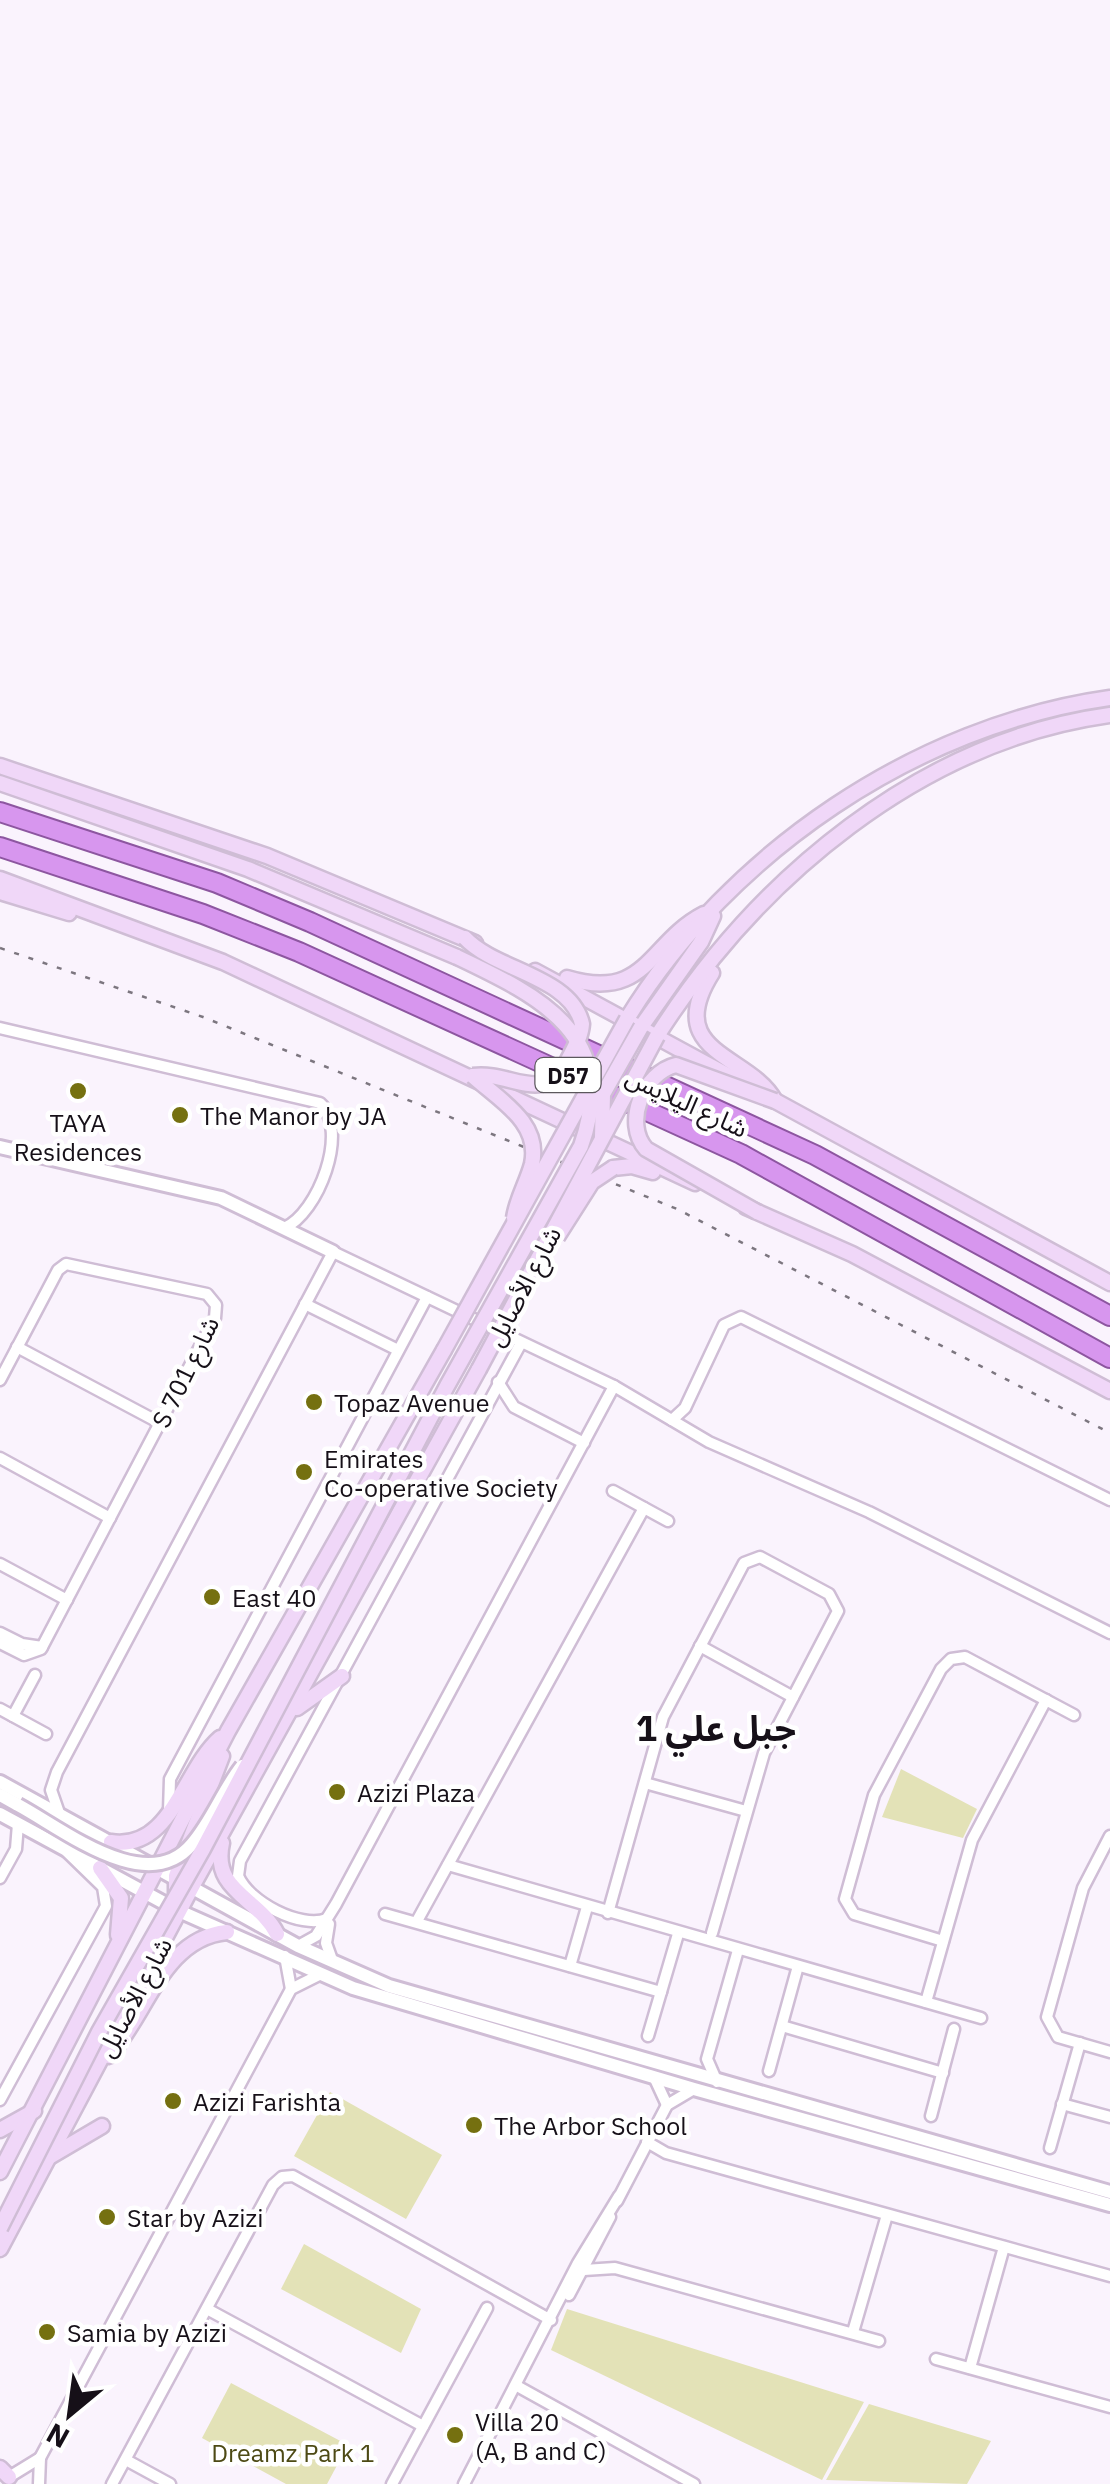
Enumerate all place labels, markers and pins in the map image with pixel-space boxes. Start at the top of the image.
marker: TAYA Residences [67,1080,89,1102]
place label: The Manor by JA [200,1099,386,1132]
marker: The Manor by JA [169,1104,191,1126]
place label: TAYA Residences [14,1106,142,1168]
place label: Topaz Avenue [334,1386,490,1419]
marker: Topaz Avenue [303,1391,325,1413]
place label: Emirates Co-operative Society [324,1442,558,1504]
marker: Emirates Co-operative Society [293,1461,315,1483]
place label: East 40 [232,1581,317,1614]
marker: East 40 [201,1586,223,1608]
place label: Azizi Plaza [357,1776,475,1809]
marker: Azizi Plaza [326,1781,348,1803]
place label: Azizi Farishta [193,2085,341,2118]
marker: Azizi Farishta [162,2090,184,2112]
place label: The Arbor School [494,2109,687,2142]
marker: The Arbor School [463,2114,485,2136]
place label: Star by Azizi [127,2201,263,2234]
marker: Star by Azizi [96,2206,118,2228]
place label: Samia by Azizi [67,2316,227,2349]
marker: Samia by Azizi [36,2321,58,2343]
place label: Villa 20 (A, B and C) [475,2405,607,2467]
marker: Villa 20 (A, B and C) [444,2424,466,2446]

